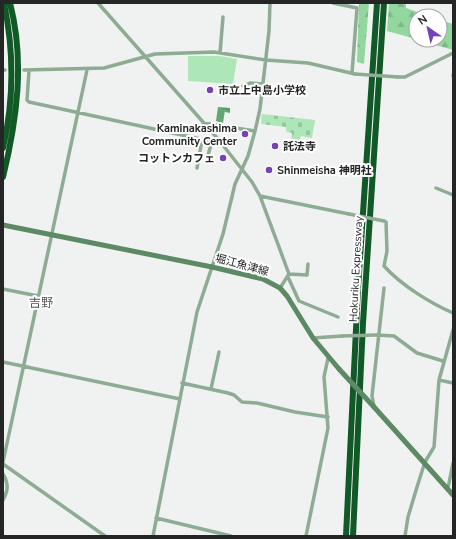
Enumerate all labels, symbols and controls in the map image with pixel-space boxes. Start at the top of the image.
north arrow [408,8,448,48]
text: N [415,12,430,29]
place label: 市立上中島小学校 [218,83,306,98]
marker: 市立上中島小学校 [205,85,215,95]
place label: Kaminakashima Community Center [142,121,238,149]
marker: Kaminakashima Community Center [240,129,250,139]
place label: 託法寺 [283,139,316,154]
marker: 託法寺 [270,141,280,151]
place label: コットンカフェ [138,151,215,166]
marker: コットンカフェ [218,153,228,163]
place label: Shinmeisha 神明社 [277,163,372,178]
marker: Shinmeisha 神明社 [264,165,274,175]
street label: Hokuriku Expressway [346,215,366,323]
street label: 堀江魚津線 [213,251,271,279]
district label: 吉野 [29,295,53,311]

